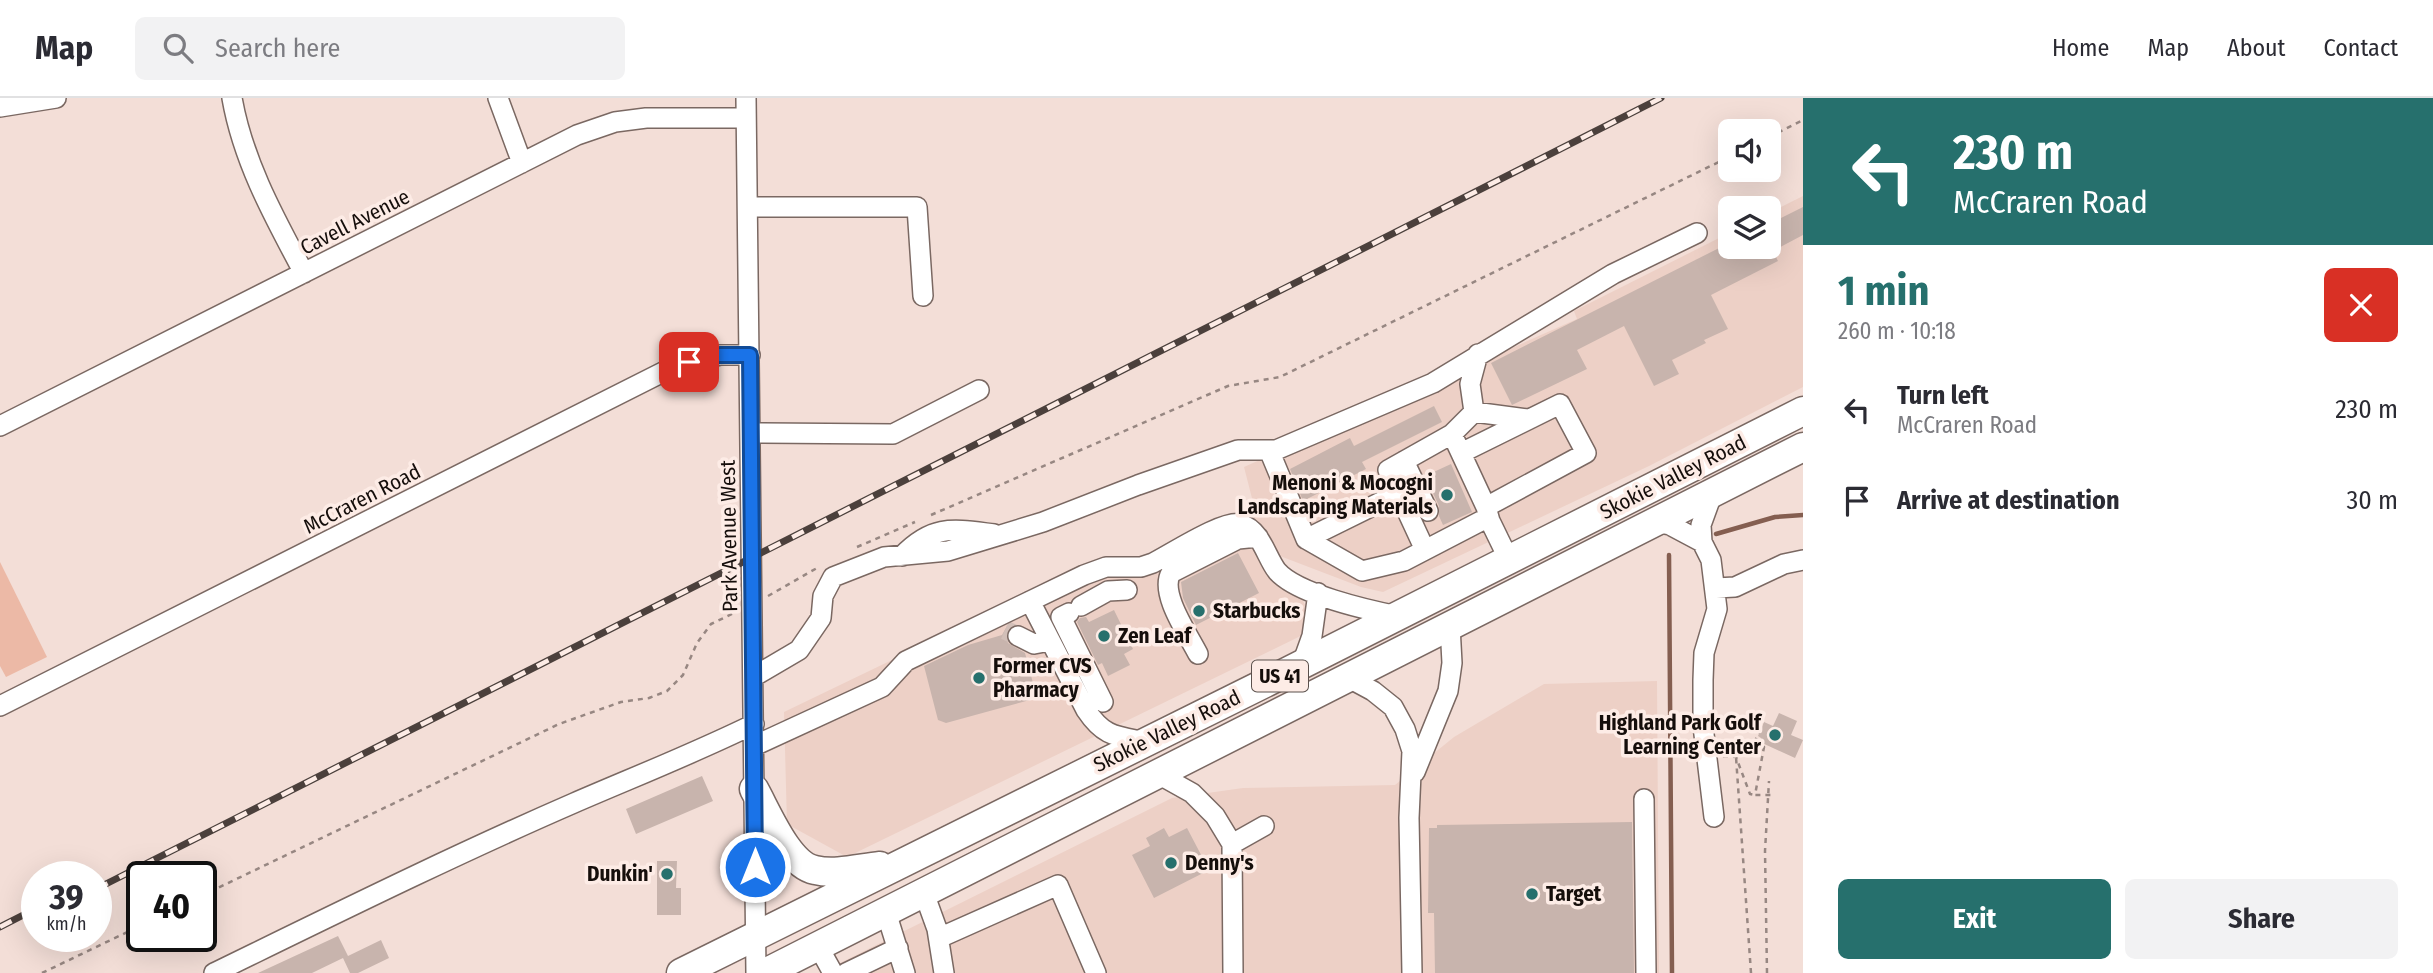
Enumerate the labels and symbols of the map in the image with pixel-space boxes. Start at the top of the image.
street label: Cavell Avenue [296,183,414,261]
pin [659,332,719,392]
street label: Skokie Valley Road [1596,429,1750,525]
street label: McCraren Road [299,458,425,540]
street label: Park Avenue West [715,460,743,612]
place label: Menoni & Mocogni Landscaping Materials [1238,470,1433,520]
marker: Menoni & Mocogni Landscaping Materials [1439,487,1455,503]
place label: Starbucks [1213,598,1300,624]
marker: Starbucks [1191,603,1207,619]
place label: Zen Leaf [1118,623,1193,649]
marker: Zen Leaf [1096,628,1112,644]
place label: Former CVS Pharmacy [993,653,1092,703]
road number: US 41 [1252,660,1308,692]
marker: Former CVS Pharmacy [971,670,987,686]
street label: Skokie Valley Road [1089,684,1245,778]
place label: Highland Park Golf Learning Center [1599,710,1763,760]
marker: Highland Park Golf Learning Center [1767,727,1783,743]
position arrow [718,830,792,904]
place label: Denny's [1185,850,1254,876]
marker: Denny's [1163,855,1179,871]
speed limit sign: 40 [126,861,217,952]
place label: Dunkin' [587,861,653,887]
marker: Dunkin' [659,866,675,882]
place label: Target [1546,881,1602,907]
marker: Target [1524,886,1540,902]

